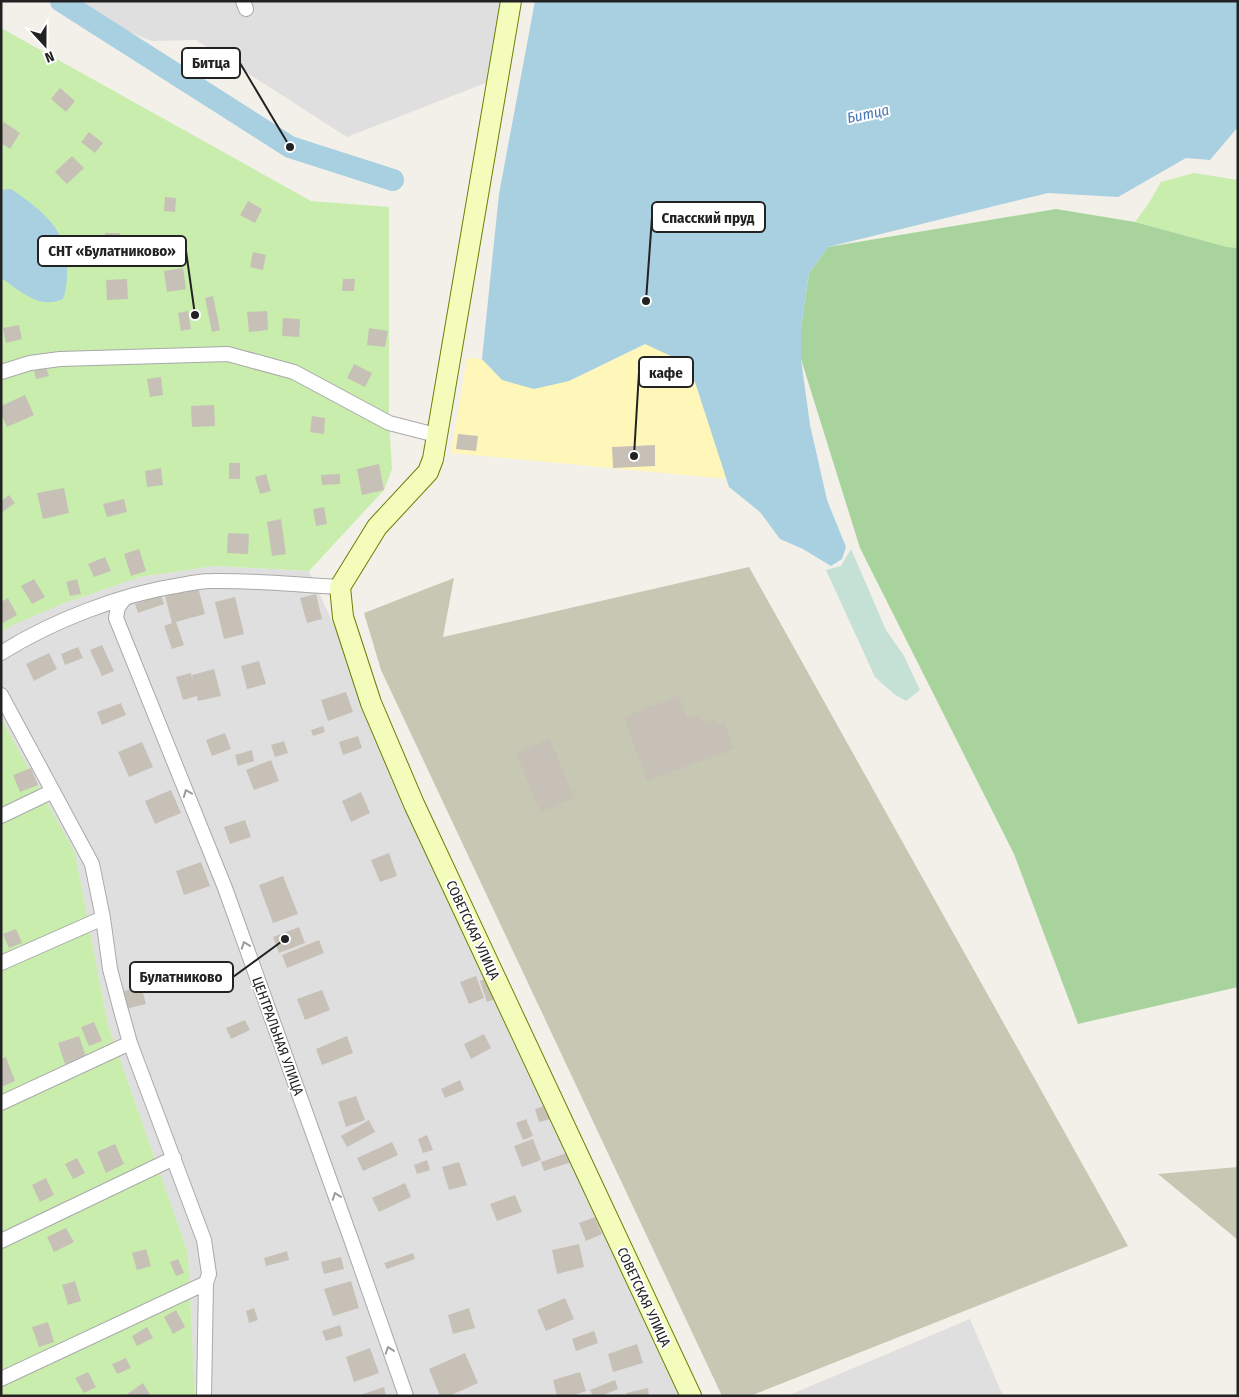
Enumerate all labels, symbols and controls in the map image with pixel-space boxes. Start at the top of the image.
north arrow [20,20,70,70]
text: N [43,47,56,66]
callout: Битца [182,48,240,78]
text: Битца [192,54,231,72]
water label: Битца [845,101,891,127]
callout: Спасский пруд [652,202,765,232]
text: Спасский пруд [662,209,755,227]
callout: СНТ «Булатниково» [38,236,186,266]
text: СНТ «Булатниково» [48,242,176,260]
callout: кафе [639,357,693,387]
text: кафе [649,364,683,382]
one-way arrow [182,789,193,798]
street label: СОВЕТСКАЯ УЛИЦА [442,878,503,983]
one-way arrow [241,941,251,949]
callout: Булатниково [130,962,233,992]
text: Булатниково [139,968,223,986]
street label: ЦЕНТРАЛЬНАЯ УЛИЦА [248,974,307,1098]
one-way arrow [332,1193,342,1201]
street label: СОВЕТСКАЯ УЛИЦА [613,1245,674,1350]
one-way arrow [385,1346,395,1355]

